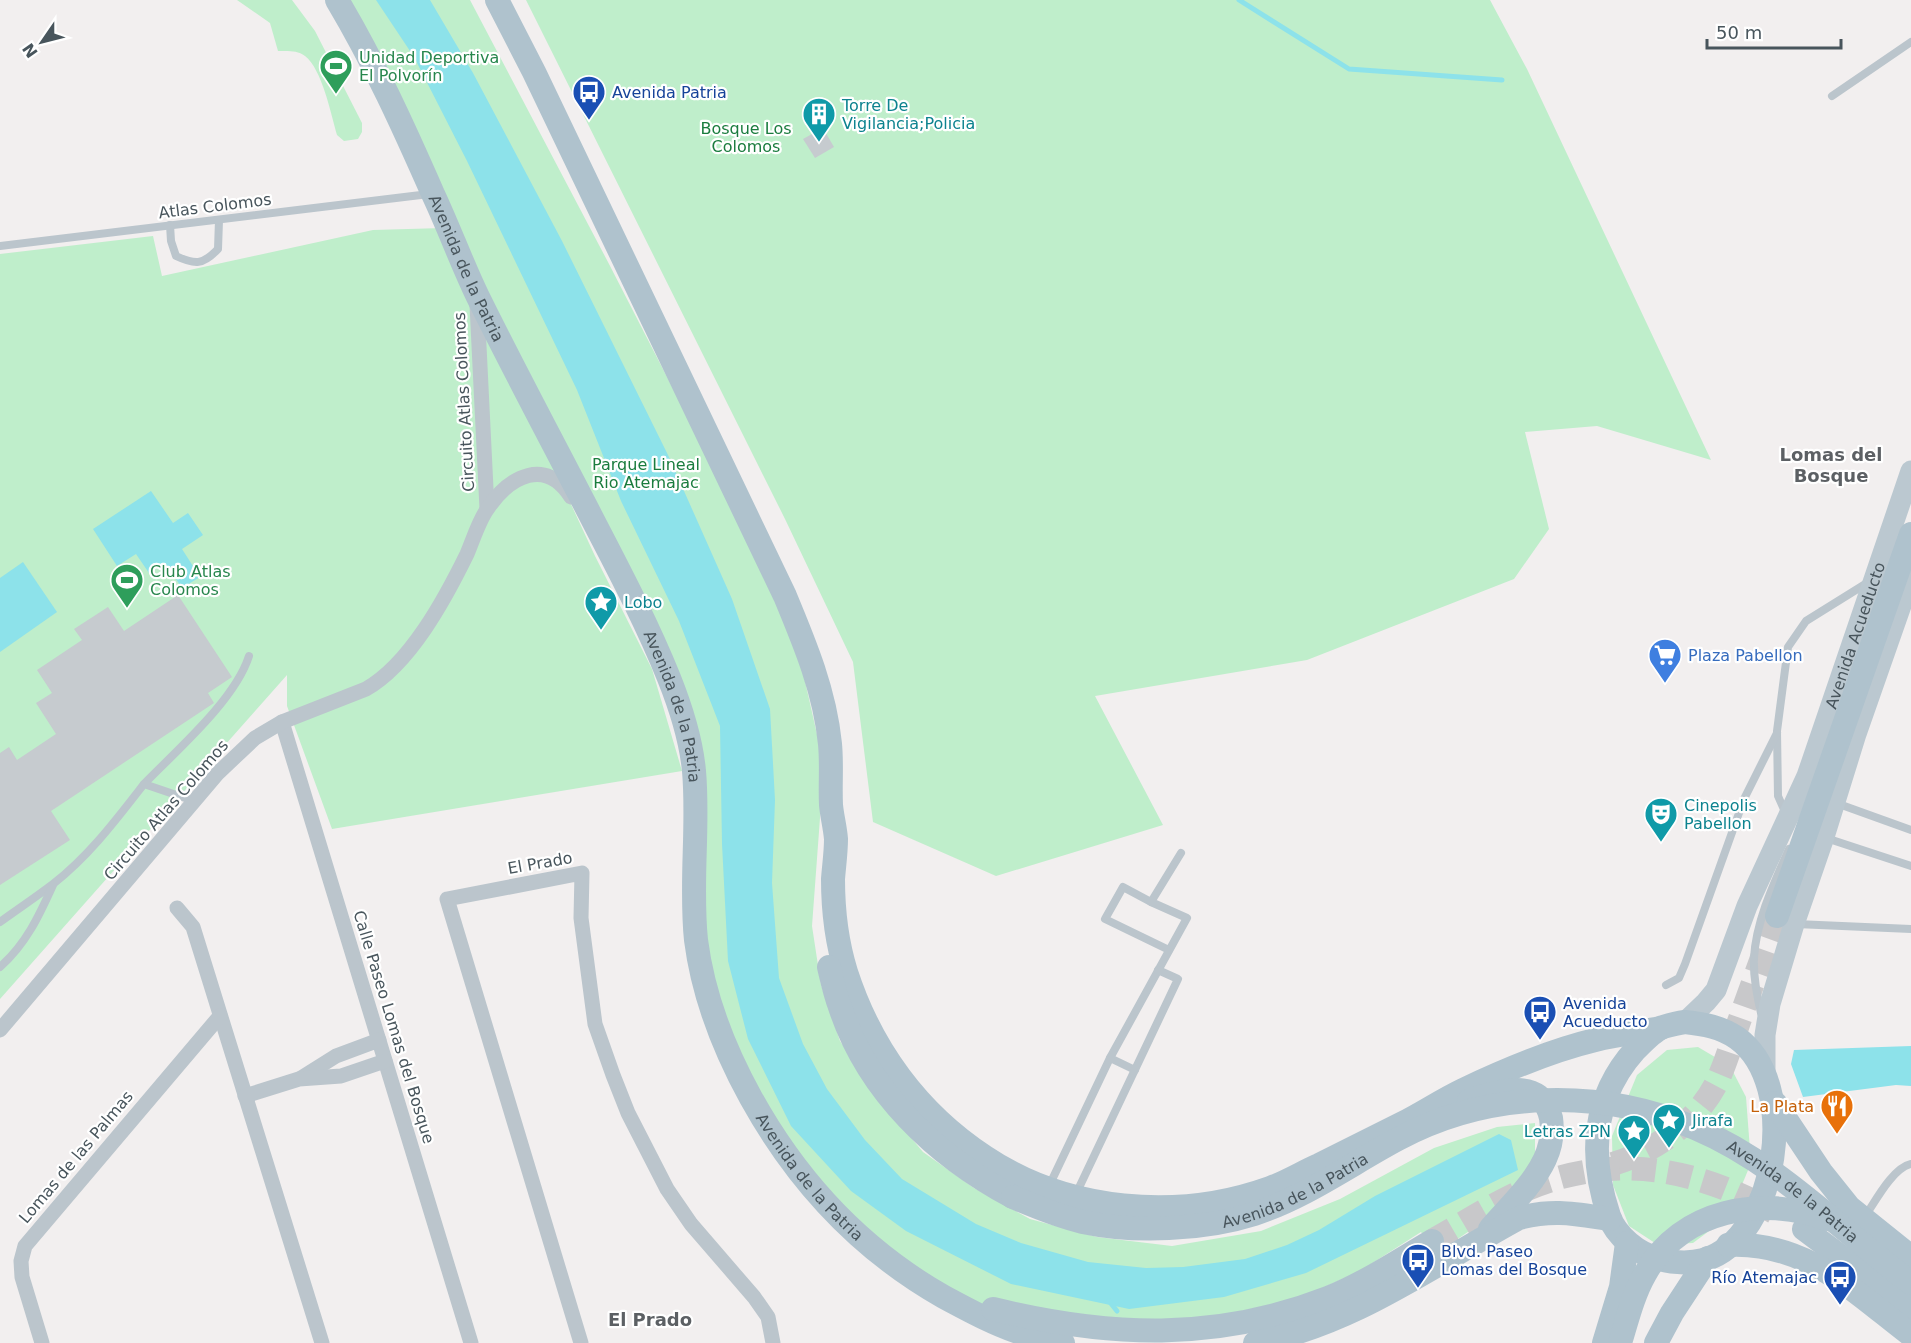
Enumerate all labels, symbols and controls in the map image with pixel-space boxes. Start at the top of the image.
north arrow [12,12,72,72]
scale bar [1707,12,1840,50]
text: 50 m [1716,22,1762,43]
text: N [19,39,42,61]
sports icon: Unidad Deportiva El Polvorín [318,48,354,95]
place label: Unidad Deportiva El Polvorín [359,48,499,85]
bus stop icon: Avenida Patria [571,74,607,121]
place label: Avenida Patria [612,83,727,102]
building icon: Torre De Vigilancia;Policia [801,96,837,143]
place label: Torre De Vigilancia;Policia [841,96,975,133]
park label: Bosque Los Colomos [700,119,792,156]
street label: Atlas Colomos [158,190,272,222]
street label: Avenida de la Patria [425,192,508,345]
street label: Circuito Atlas Colomos [450,312,478,492]
district label: Lomas del Bosque [1780,444,1882,486]
park label: Parque Lineal Rio Atemajac [592,455,700,492]
street label: Avenida Acueducto [1821,560,1889,711]
sports icon: Club Atlas Colomos [109,562,145,609]
place label: Club Atlas Colomos [150,562,231,599]
place icon: Lobo [583,584,619,631]
place label: Lobo [624,593,662,612]
street label: Avenida de la Patria [640,627,704,783]
supermarket icon: Plaza Pabellon [1647,637,1683,684]
place label: Plaza Pabellon [1688,646,1803,665]
street label: Circuito Atlas Colomos [100,736,232,884]
theatre icon: Cinepolis Pabellon [1643,796,1679,843]
place label: Cinepolis Pabellon [1684,796,1757,833]
street label: El Prado [506,848,574,878]
street label: Calle Paseo Lomas del Bosque [349,908,439,1146]
bus stop icon: Avenida Acueducto [1522,994,1558,1041]
place label: Avenida Acueducto [1563,994,1648,1031]
street label: Lomas de las Palmas [15,1087,137,1227]
restaurant icon: La Plata [1819,1088,1855,1135]
place label: La Plata [1750,1097,1814,1116]
place icon: Jirafa [1651,1102,1687,1149]
street label: Avenida de la Patria [752,1110,867,1244]
place label: Jirafa [1691,1111,1733,1130]
place icon: Letras ZPN [1616,1113,1652,1160]
place label: Letras ZPN [1524,1122,1611,1141]
street label: Avenida de la Patria [1724,1136,1862,1246]
street label: Avenida de la Patria [1220,1149,1371,1231]
bus stop icon: Blvd. Paseo Lomas del Bosque [1400,1242,1436,1289]
place label: Blvd. Paseo Lomas del Bosque [1441,1242,1587,1279]
bus stop icon: Río Atemajac [1822,1259,1858,1306]
place label: Río Atemajac [1711,1268,1817,1287]
district label: El Prado [608,1309,692,1330]

